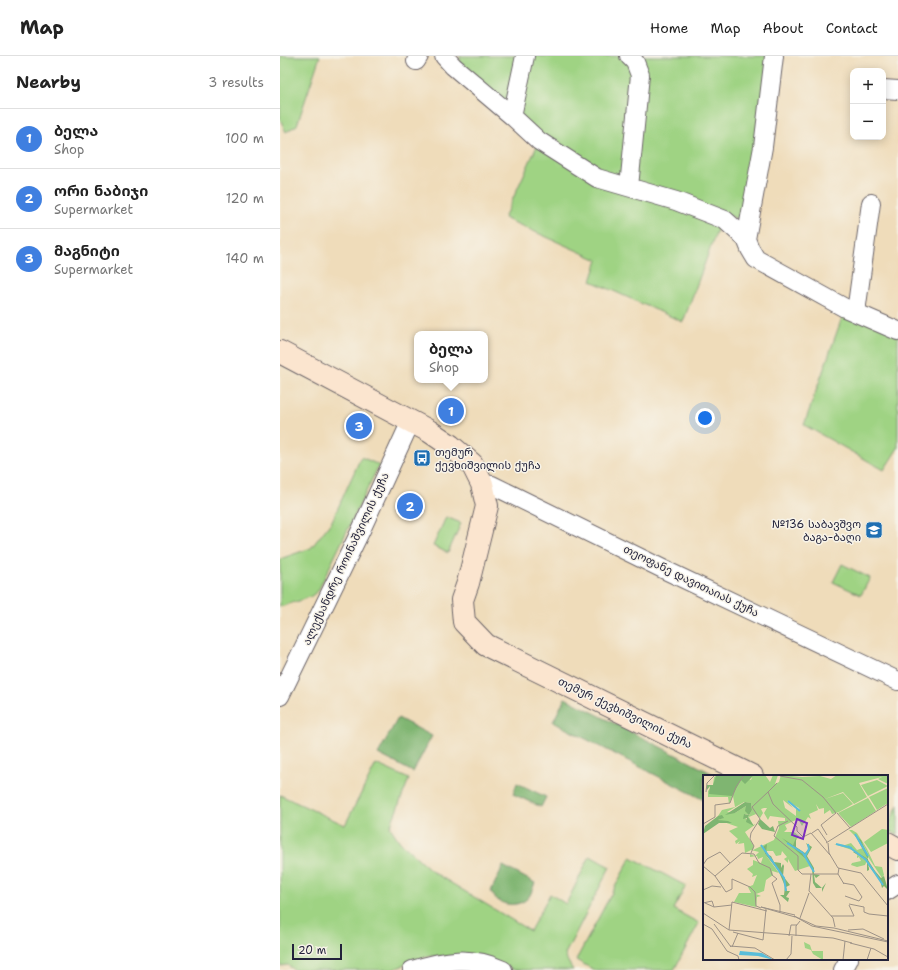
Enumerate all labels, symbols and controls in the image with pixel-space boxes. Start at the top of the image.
text: Map [20,15,64,40]
text: Home [650,19,689,37]
text: Map [711,19,741,37]
text: About [763,19,804,37]
text: Contact [826,19,878,37]
map controls [850,68,886,140]
button: + [850,68,886,104]
text: Nearby [16,71,81,93]
text: 3 results [208,74,264,91]
button: − [850,104,886,140]
text: ბელა [54,121,98,141]
text: 1 [26,130,32,147]
text: 100 m [225,130,264,147]
text: Shop [54,141,84,158]
text: ორი ნაბიჯი [54,181,148,201]
text: 2 [24,190,34,207]
text: 120 m [226,190,264,207]
text: Supermarket [54,201,133,218]
text: მაგნიტი [54,241,120,261]
text: 3 [24,250,34,267]
text: 140 m [225,250,264,267]
text: Supermarket [54,261,133,278]
popup [414,331,488,383]
text: ბელა [429,339,473,359]
text: Shop [429,359,459,376]
pin: 1 [438,396,464,426]
your location [695,408,715,428]
pin: 3 [346,411,372,441]
place label: თემურ ქევხიშვილის ქუჩა [435,445,541,473]
bus stop icon: თემურ ქევხიშვილის ქუჩა [412,448,432,468]
street label: ალექსანდრე როინაშვილის ქუჩა [299,470,393,648]
pin: 2 [397,491,423,521]
place label: №136 საბავშვო ბაგა-ბაღი [772,517,861,545]
school or university icon: №136 საბავშვო ბაგა-ბაღი [864,520,884,540]
street label: თეოფანე დავითაიას ქუჩა [621,542,761,620]
street label: თემურ ქევხიშვილის ქუჩა [555,674,695,752]
inset map [703,775,888,960]
scale bar [292,942,342,961]
text: 20 m [298,943,326,958]

